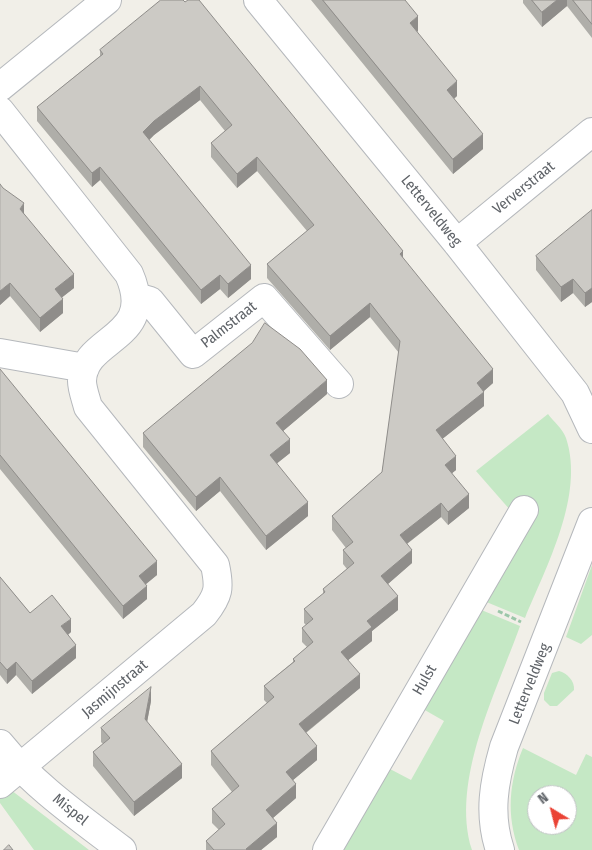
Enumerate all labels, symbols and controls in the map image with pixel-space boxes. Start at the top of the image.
street label: Ververstraat [489,158,559,218]
street label: Letterveldweg [397,172,465,250]
street label: Palmstraat [198,298,260,352]
street label: Letterveldweg [506,641,554,727]
street label: Jasmijnstraat [78,656,152,722]
street label: Hulst [409,662,441,698]
north arrow [527,785,577,835]
text: N [535,789,552,808]
street label: Mispel [49,790,91,830]

